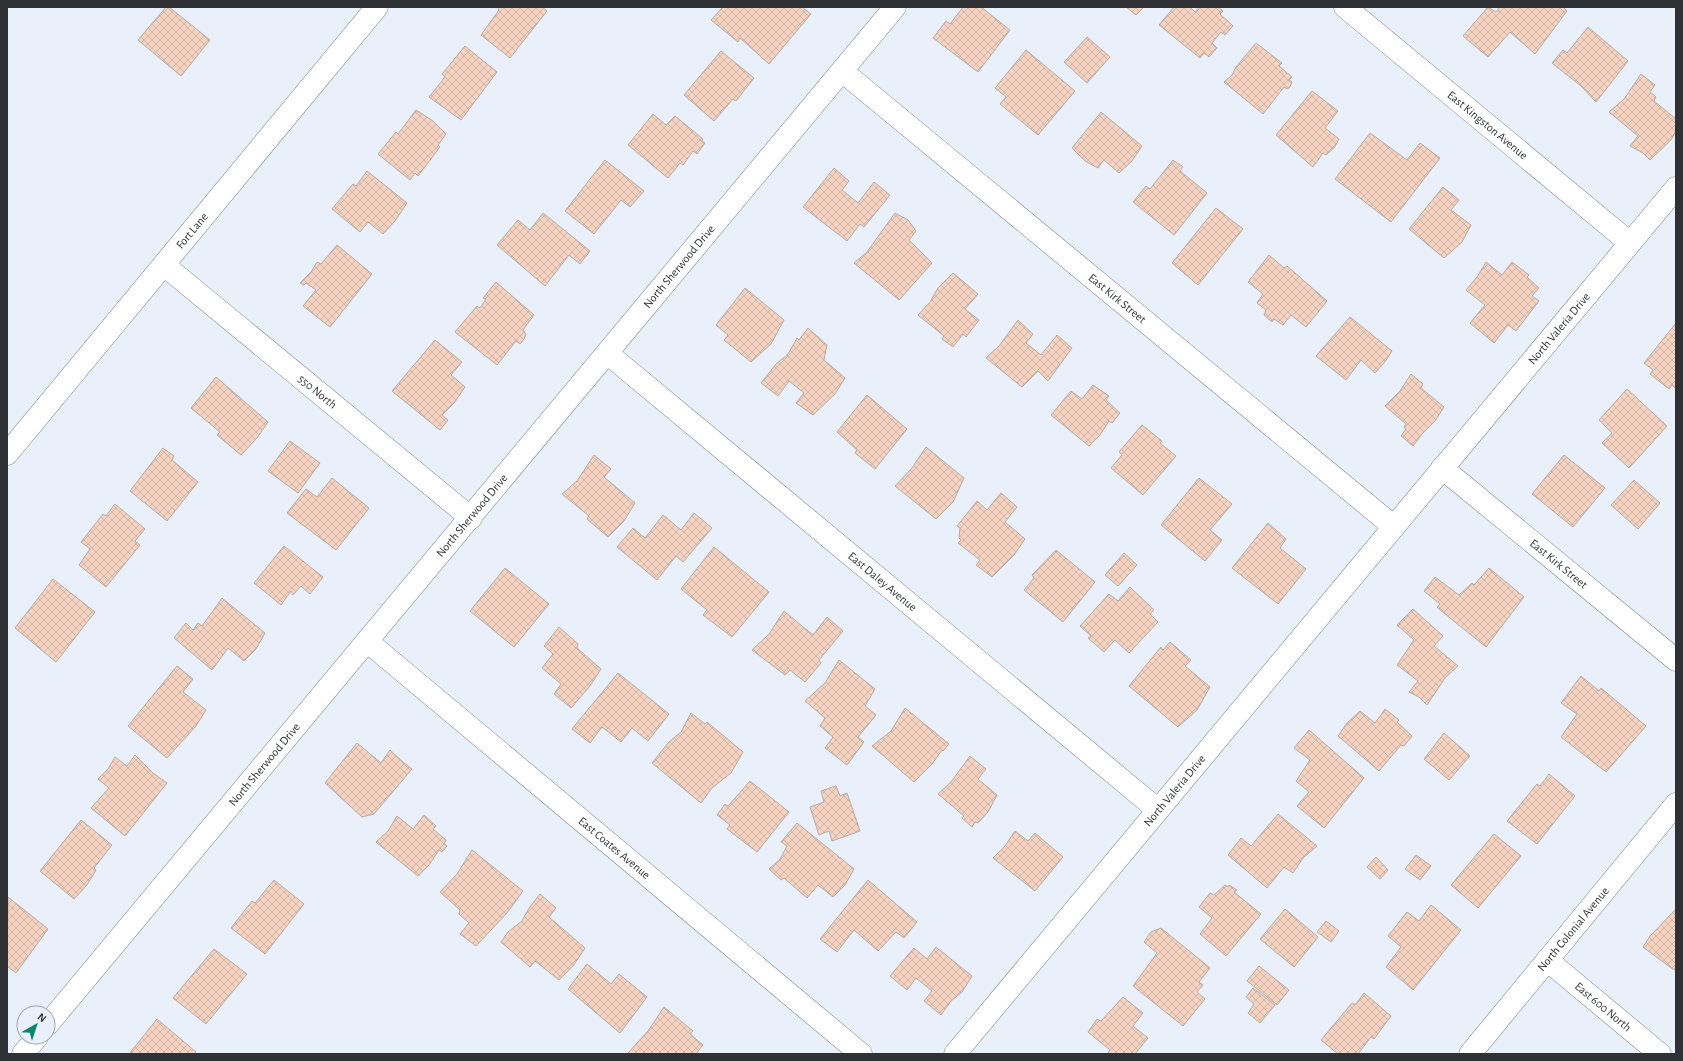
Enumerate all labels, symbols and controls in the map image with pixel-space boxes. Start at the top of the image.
street label: East Kingston Avenue [1445,88,1530,162]
street label: Fort Lane [174,210,210,251]
street label: North Sherwood Drive [641,223,717,310]
street label: East Kirk Street [1086,271,1148,325]
street label: North Valeria Drive [1526,290,1592,367]
street label: 550 North [296,372,339,411]
street label: North Sherwood Drive [434,471,510,559]
street label: East Kirk Street [1528,537,1590,591]
street label: East Daley Avenue [846,550,919,613]
street label: North Sherwood Drive [226,720,302,808]
street label: North Valeria Drive [1141,752,1208,829]
street label: East Coates Avenue [576,815,653,881]
street label: North Colonial Avenue [1535,885,1611,973]
street label: East 600 North [1573,980,1634,1033]
north arrow [16,1005,56,1045]
text: N [36,1011,48,1024]

